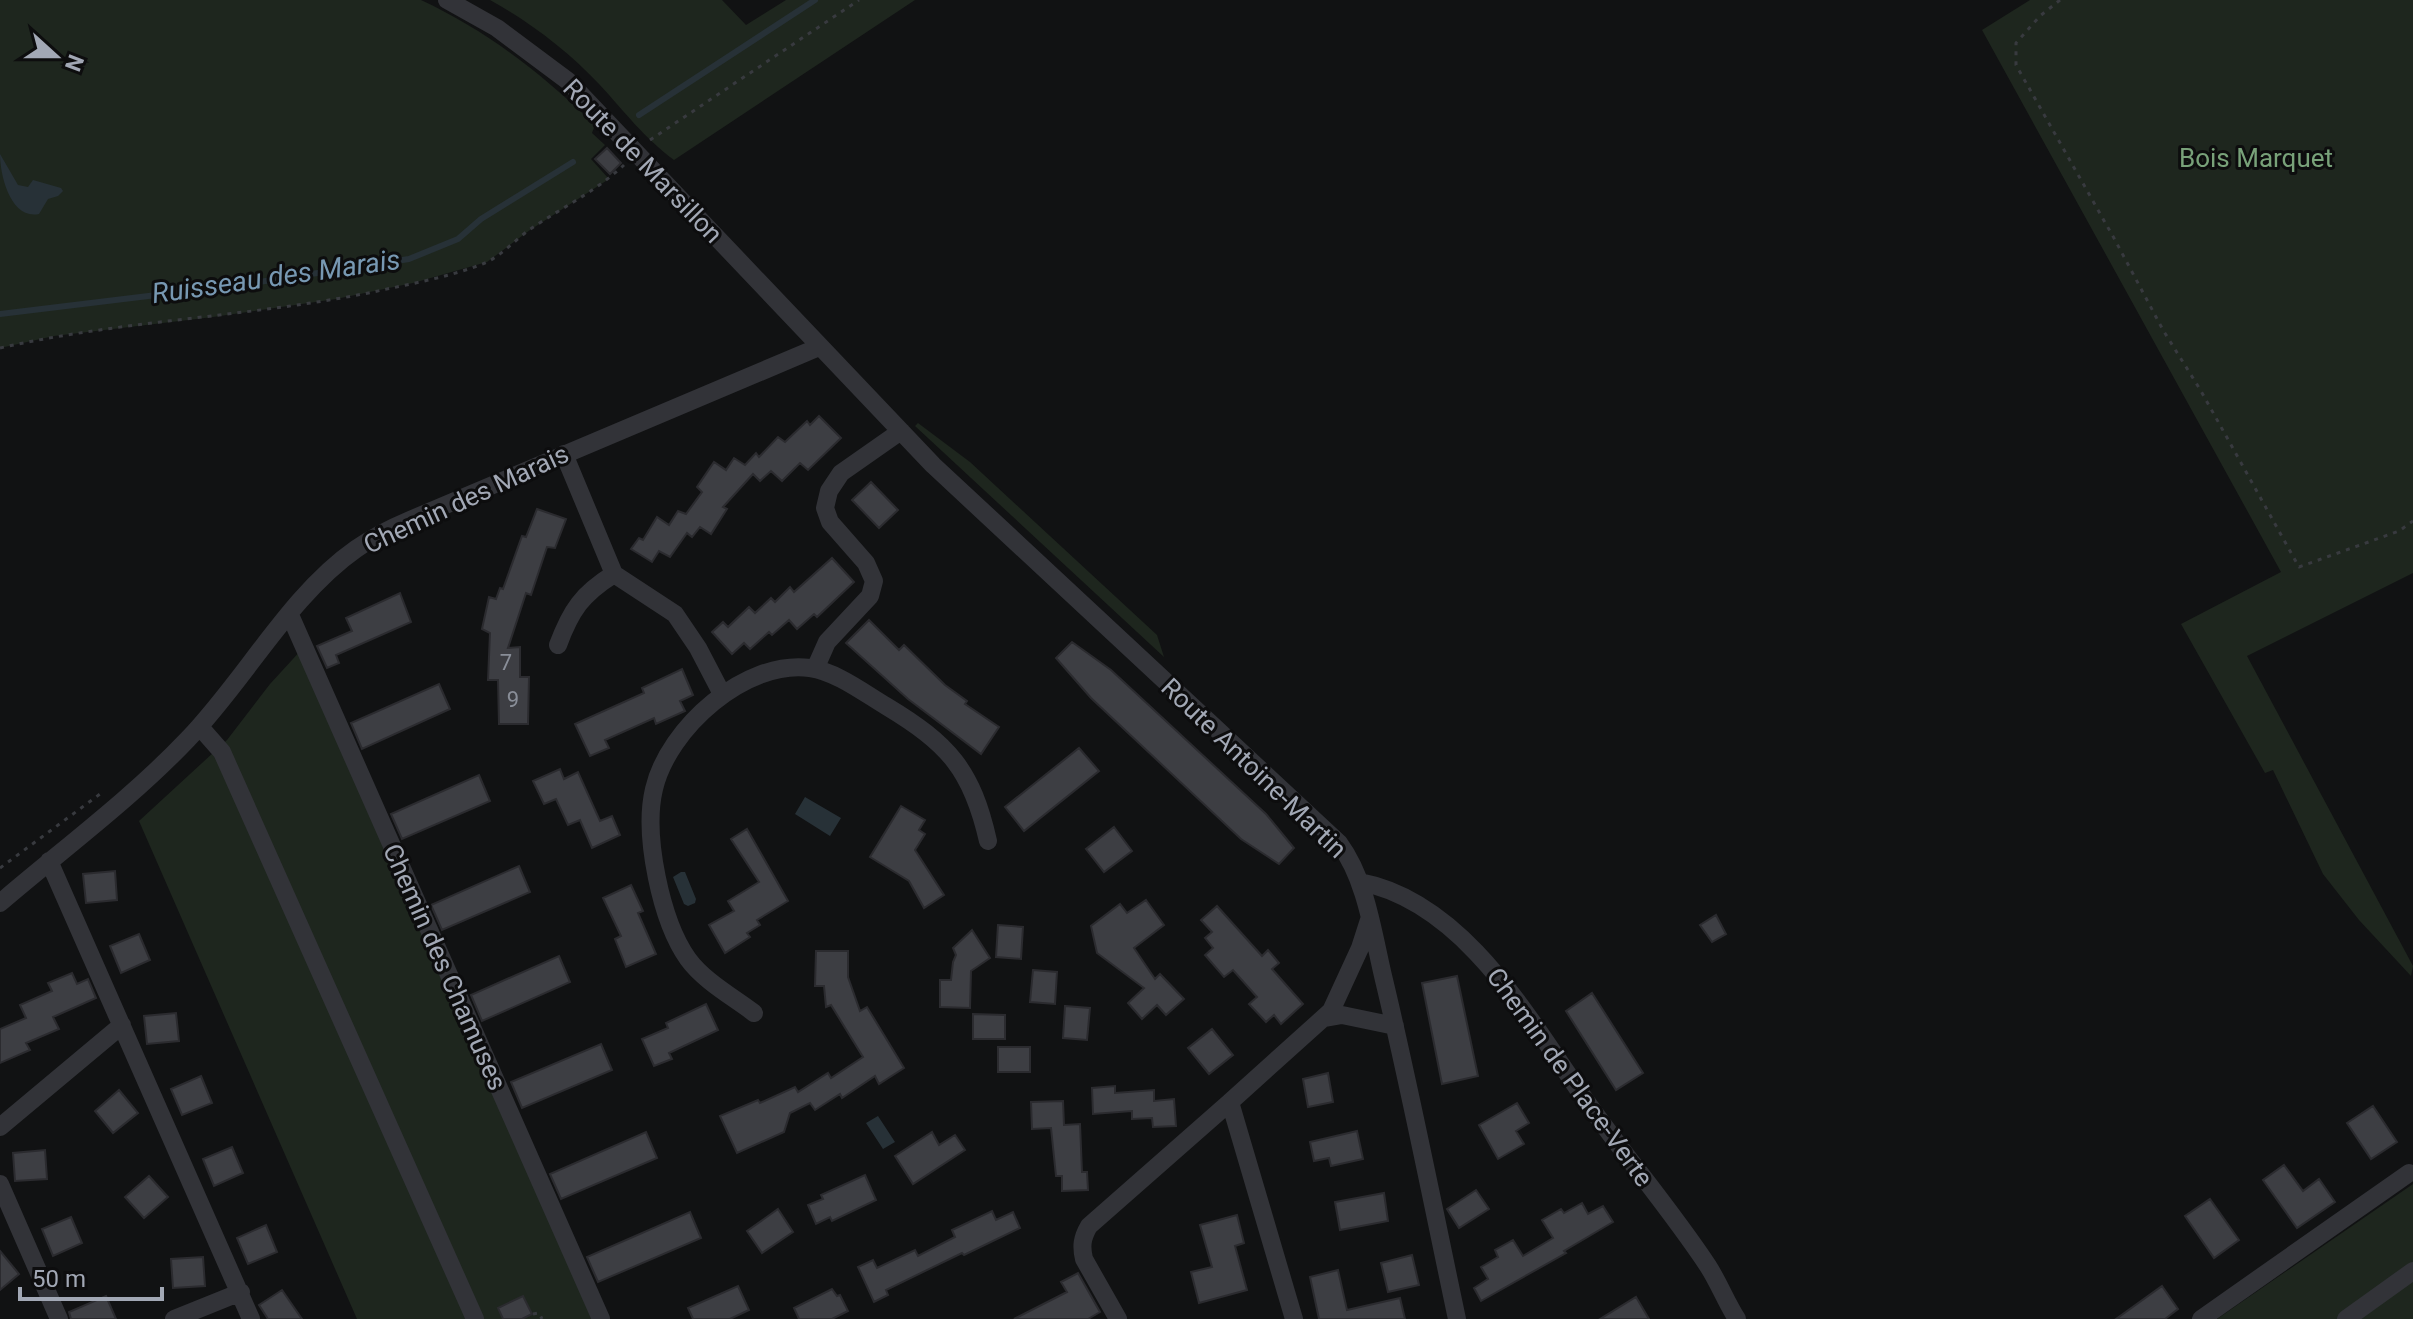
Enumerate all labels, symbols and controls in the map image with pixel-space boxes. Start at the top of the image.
north arrow [16,16,96,96]
text: N [60,51,89,75]
street label: Route de Marsillon [557,73,729,249]
park label: Bois Marquet [2179,143,2333,173]
water label: Ruisseau des Marais [150,243,402,310]
street label: Chemin des Marais [359,438,573,560]
house number: 7 [500,650,512,675]
street label: Route Antoine-Martin [1155,672,1353,864]
house number: 9 [507,687,519,712]
street label: Chemin des Chamuses [377,839,513,1095]
street label: Chemin de Place-Verte [1481,962,1659,1192]
scale bar [20,1251,162,1301]
text: 50 m [32,1265,86,1293]

